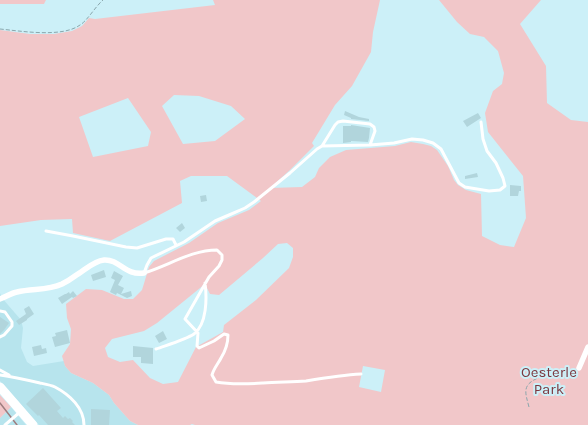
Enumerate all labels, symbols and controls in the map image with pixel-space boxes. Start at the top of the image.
park label: Oesterle Park [521,363,577,398]

